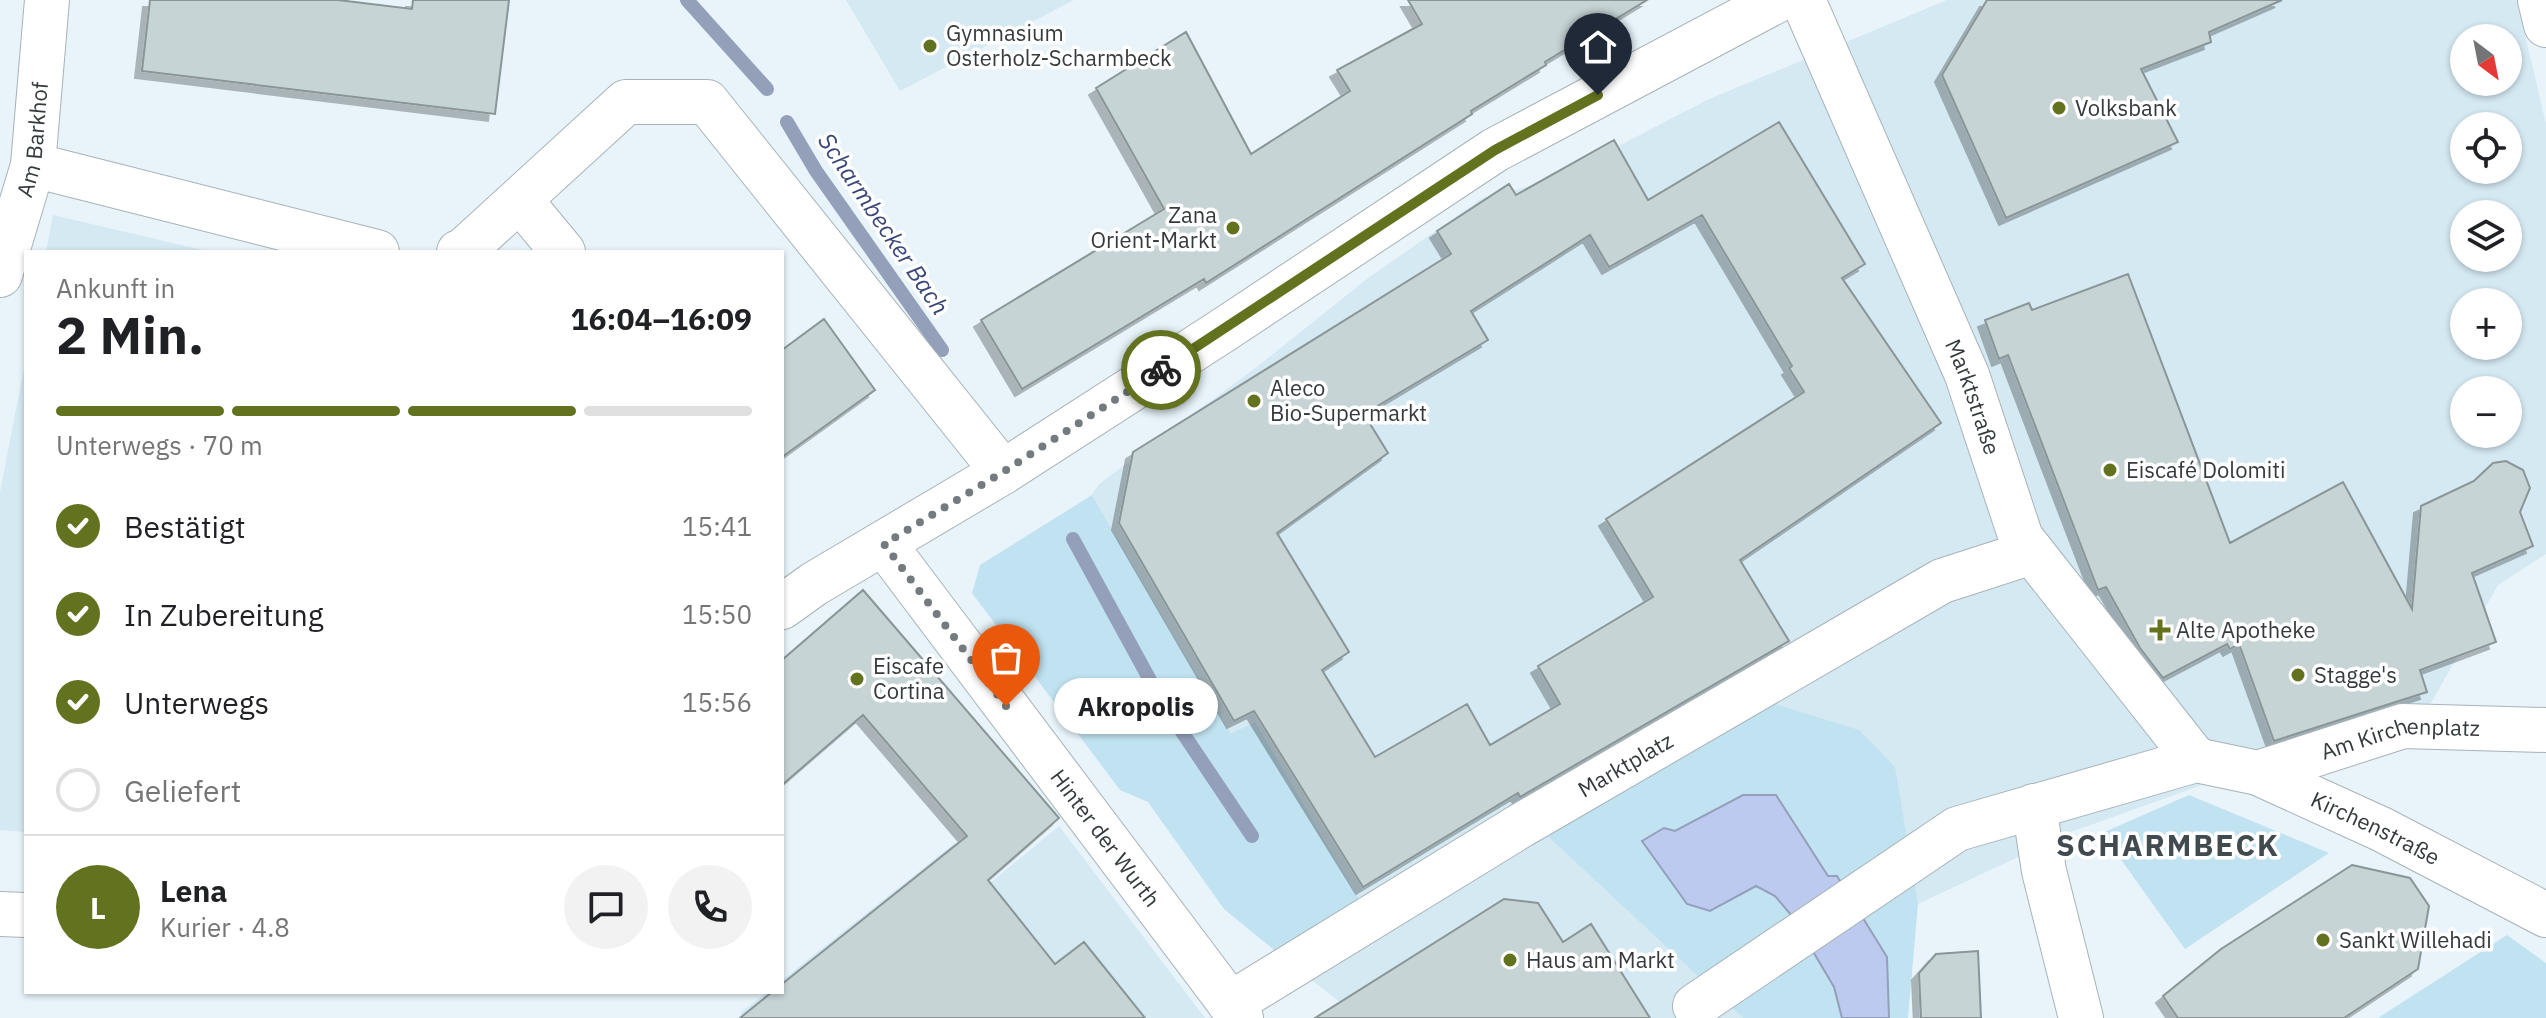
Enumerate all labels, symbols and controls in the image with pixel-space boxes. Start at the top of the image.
pin [1564,13,1632,95]
place label: Gymnasium Osterholz-Scharmbeck [946,18,1172,72]
north arrow [2450,24,2522,96]
map controls [2450,24,2522,448]
icon: home [1576,25,1620,69]
marker: Gymnasium Osterholz-Scharmbeck [921,37,939,55]
street label: Am Barkhof [9,81,54,201]
place label: Volksbank [2075,93,2177,122]
marker: Volksbank [2050,99,2068,117]
button: locate [2450,112,2522,184]
water label: Scharmbecker Bach [811,126,957,321]
place label: Zana Orient-Markt [1090,200,1217,254]
button: layers [2450,200,2522,272]
marker: Zana Orient-Markt [1224,219,1242,237]
text: Ankunft in [56,271,175,305]
button: + [2450,288,2522,360]
text: 16:04–16:09 [571,299,752,338]
text: 2 Min. [56,301,204,368]
courier [1121,330,1201,410]
street label: Marktstraße [1939,334,2007,458]
icon: bike [1139,348,1183,392]
place label: Aleco Bio-Supermarkt [1270,373,1427,427]
button: − [2450,376,2522,448]
marker: Aleco Bio-Supermarkt [1245,392,1263,410]
text: Unterwegs · 70 m [56,428,263,462]
place label: Eiscafé Dolomiti [2126,455,2285,484]
marker: Eiscafé Dolomiti [2101,461,2119,479]
icon: check [56,504,100,548]
text: Bestätigt [124,507,245,546]
text: 15:41 [682,509,752,543]
icon: check [56,592,100,636]
text: In Zubereitung [124,595,324,634]
text: 15:50 [682,597,752,631]
place label: Alte Apotheke [2176,615,2316,644]
marker: Alte Apotheke [2151,621,2169,639]
pin [972,624,1040,706]
icon: bag [984,636,1028,680]
place label: Eiscafe Cortina [873,651,945,705]
place label: Stagge's [2314,660,2397,689]
marker: Stagge's [2289,666,2307,684]
marker: Eiscafe Cortina [848,670,866,688]
callout: Akropolis [1054,678,1218,734]
icon: check [56,680,100,724]
text: Unterwegs [124,683,269,722]
text: 15:56 [682,685,752,719]
text: Akropolis [1078,689,1194,723]
street label: Am Kirchenplatz [2317,711,2480,766]
street label: Marktplatz [1572,725,1678,803]
street label: Hinter der Wurth [1045,763,1167,912]
text: Geliefert [124,771,241,810]
street label: Kirchenstraße [2307,784,2445,871]
district label: SCHARMBECK [2056,825,2280,864]
button: chat [564,865,648,949]
button: phone [668,865,752,949]
text: Lena [160,871,227,910]
text: L [90,888,106,927]
text: Kurier · 4.8 [160,910,290,944]
place label: Sankt Willehadi [2339,925,2492,954]
marker: Sankt Willehadi [2314,931,2332,949]
place label: Haus am Markt [1526,945,1675,974]
marker: Haus am Markt [1501,951,1519,969]

